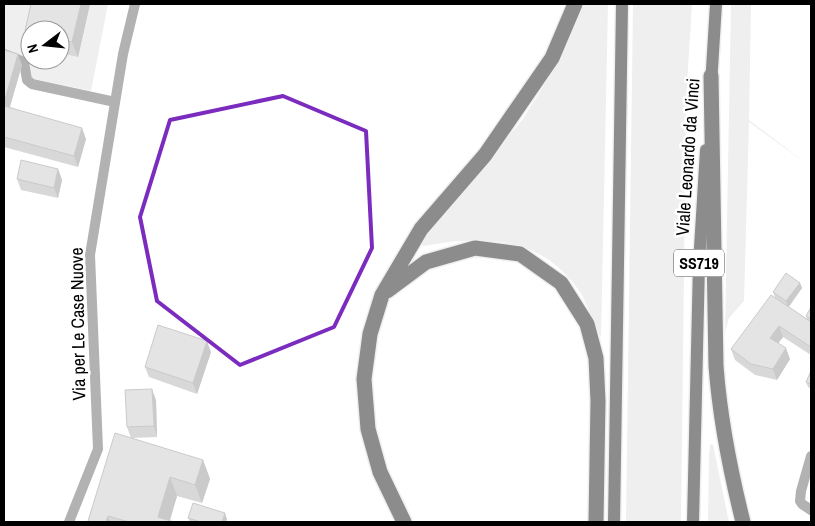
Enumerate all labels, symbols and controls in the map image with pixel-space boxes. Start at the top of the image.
north arrow [20,20,70,70]
text: N [23,42,42,55]
street label: Viale Leonardo da Vinci [670,77,705,237]
street label: Via per Le Case Nuove [64,247,91,401]
road number: SS719 [674,250,724,276]

